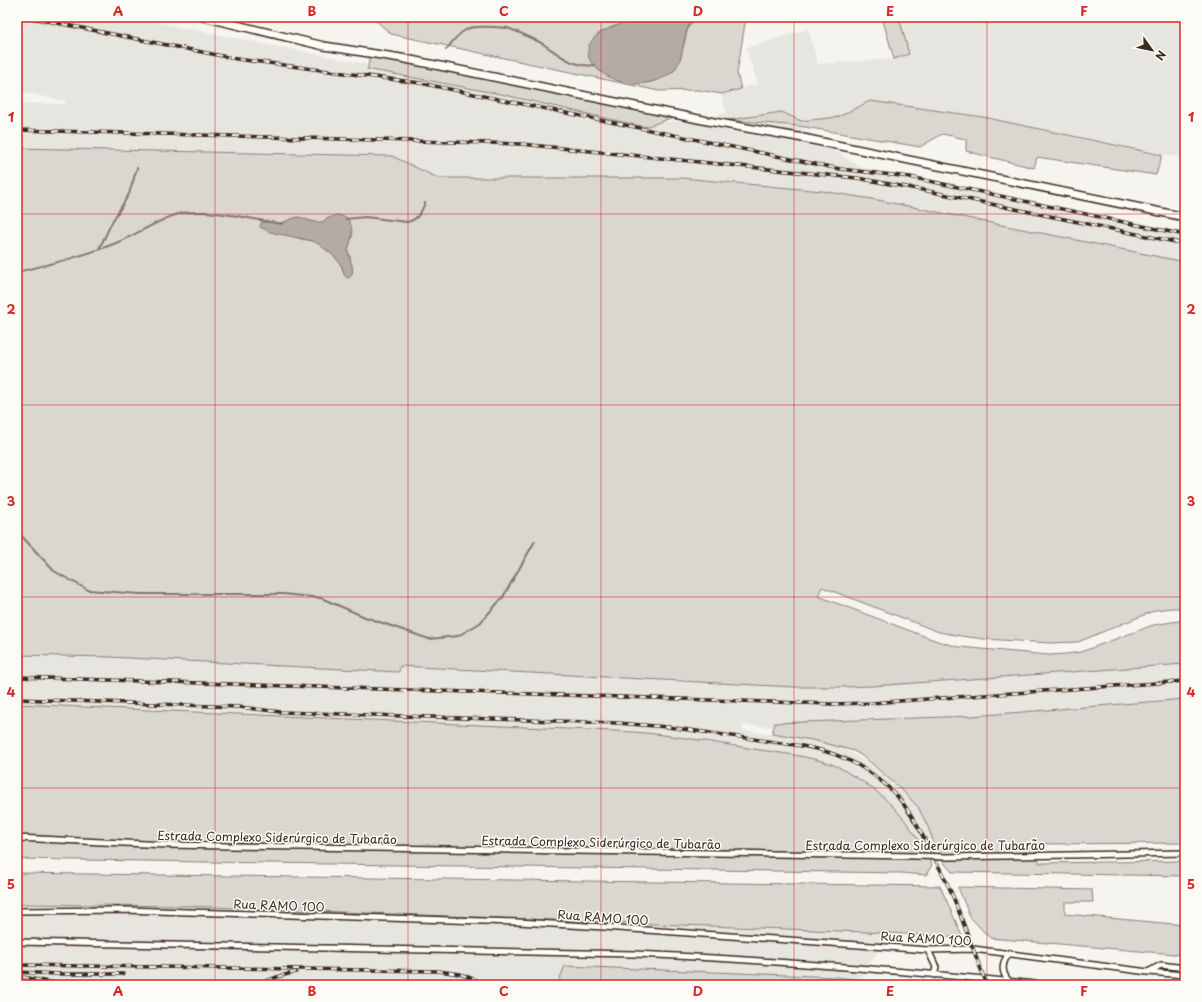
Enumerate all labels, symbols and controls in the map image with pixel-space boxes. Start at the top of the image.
text: A [113,1,123,20]
text: B [308,1,317,20]
text: C [499,1,509,20]
text: D [693,1,703,20]
text: E [886,1,894,20]
text: F [1080,1,1088,20]
north arrow [1132,30,1172,70]
text: N [1151,47,1170,64]
text: 1 [8,107,14,126]
text: 1 [1188,107,1194,126]
text: 2 [6,299,16,318]
text: 2 [1186,299,1196,318]
text: 3 [7,491,16,510]
text: 3 [1187,491,1196,510]
text: 4 [7,682,16,701]
text: 4 [1187,682,1196,701]
street label: Estrada Complexo Siderúrgico de Tubarão [157,826,397,848]
street label: Estrada Complexo Siderúrgico de Tubarão [481,831,721,853]
street label: Estrada Complexo Siderúrgico de Tubarão [805,836,1045,854]
text: 5 [7,874,15,893]
text: 5 [1187,874,1195,893]
street label: Rua RAMO 100 [233,894,325,916]
street label: Rua RAMO 100 [557,905,649,929]
street label: Rua RAMO 100 [880,927,972,949]
text: A [113,981,123,1000]
text: B [308,981,317,1000]
text: C [499,981,509,1000]
text: D [693,981,703,1000]
text: E [886,981,894,1000]
text: F [1080,981,1088,1000]

